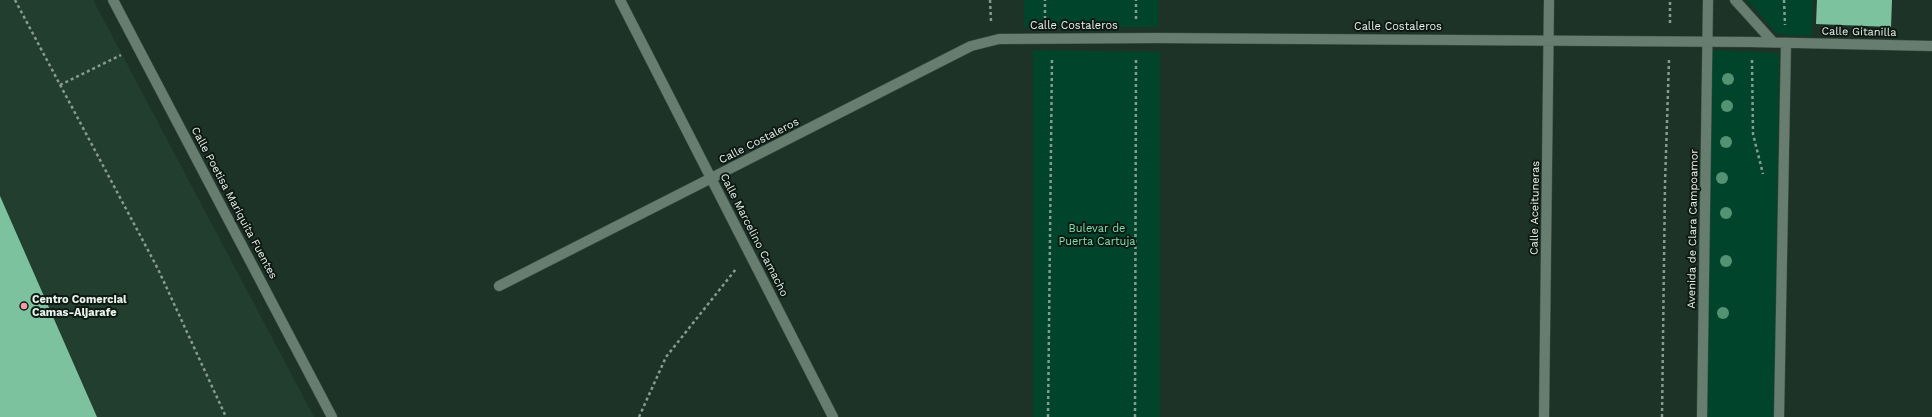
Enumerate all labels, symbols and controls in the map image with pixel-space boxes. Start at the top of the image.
street label: Calle Costaleros [1030,19,1118,33]
street label: Calle Costaleros [1354,20,1442,34]
street label: Calle Gitanilla [1821,25,1897,39]
street label: Calle Costaleros [717,115,801,167]
street label: Calle Poetisa Mariquita Fuentes [188,125,280,281]
street label: Avenida de Clara Campoamor [1685,149,1701,309]
street label: Calle Aceituneras [1528,161,1542,255]
street label: Calle Marcelino Camacho [717,171,791,299]
park label: Bulevar de Puerta Cartuja [1058,222,1136,248]
place label: Centro Comercial Camas-Aljarafe [32,293,127,319]
marker: Centro Comercial Camas-Aljarafe [19,301,29,311]

